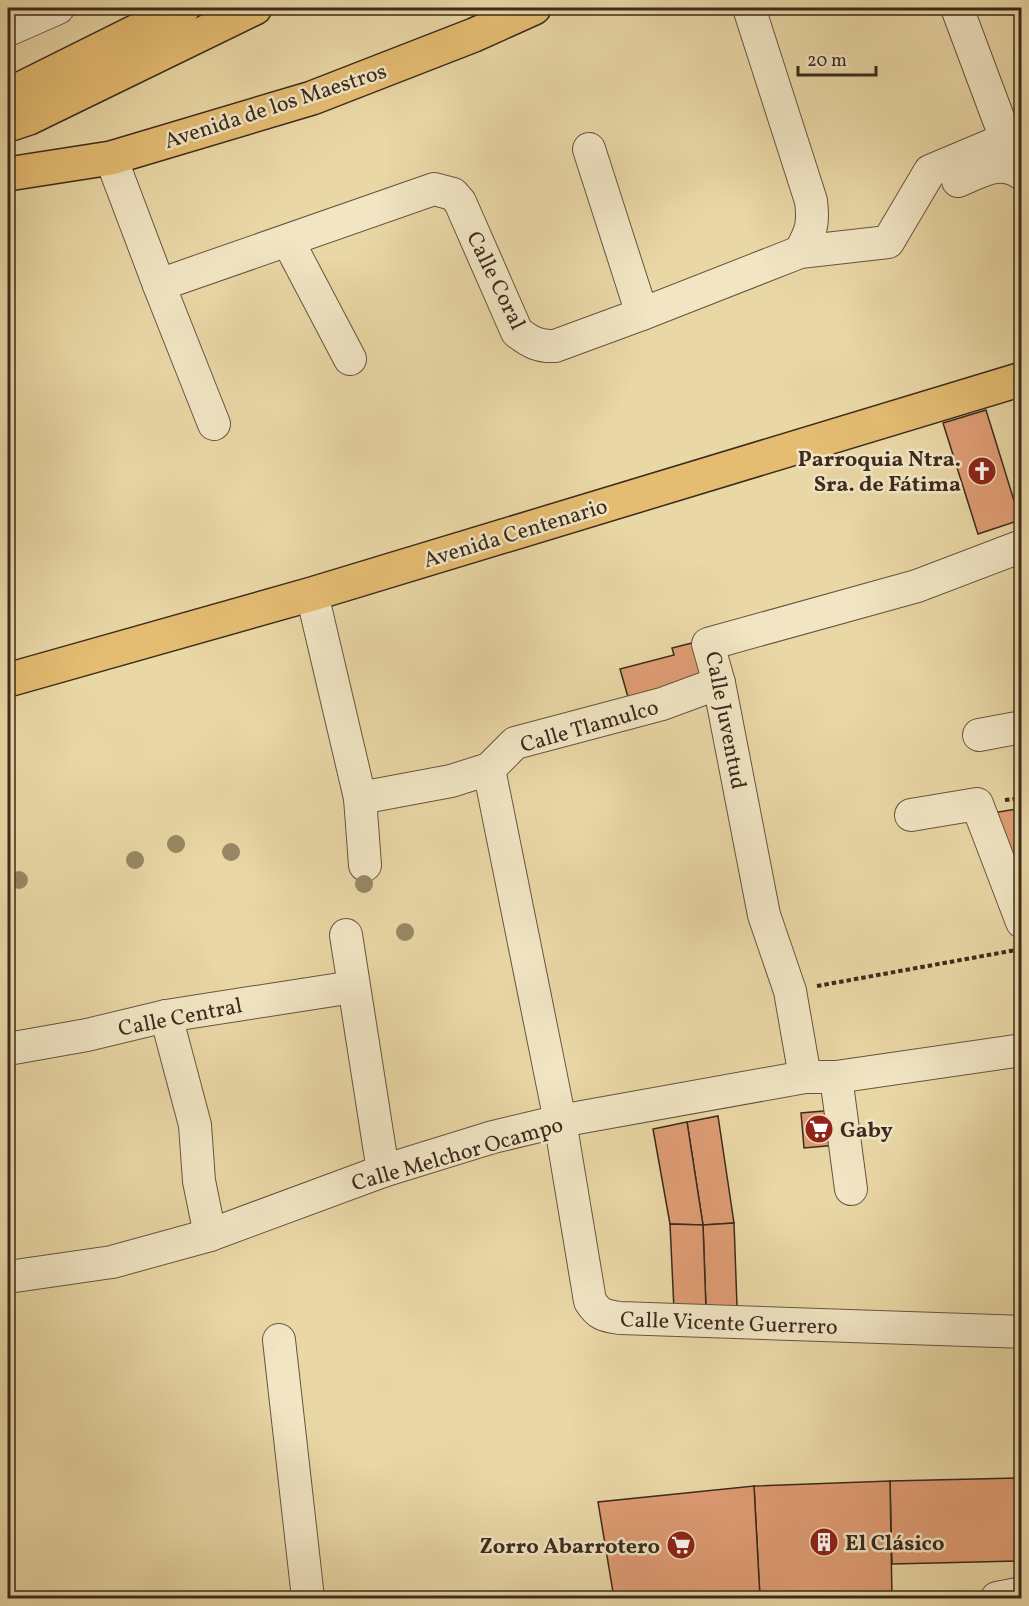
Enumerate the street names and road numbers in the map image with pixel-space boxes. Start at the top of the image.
street label: Avenida de los Maestros [161,57,391,158]
street label: Calle Coral [458,227,532,336]
street label: Avenida Centenario [420,492,612,577]
street label: Calle Juventud [696,649,753,792]
street label: Calle Tlamulco [517,693,663,762]
street label: Calle Central [116,991,245,1046]
street label: Calle Melchor Ocampo [348,1110,567,1200]
street label: Calle Vicente Guerrero [620,1305,838,1344]

